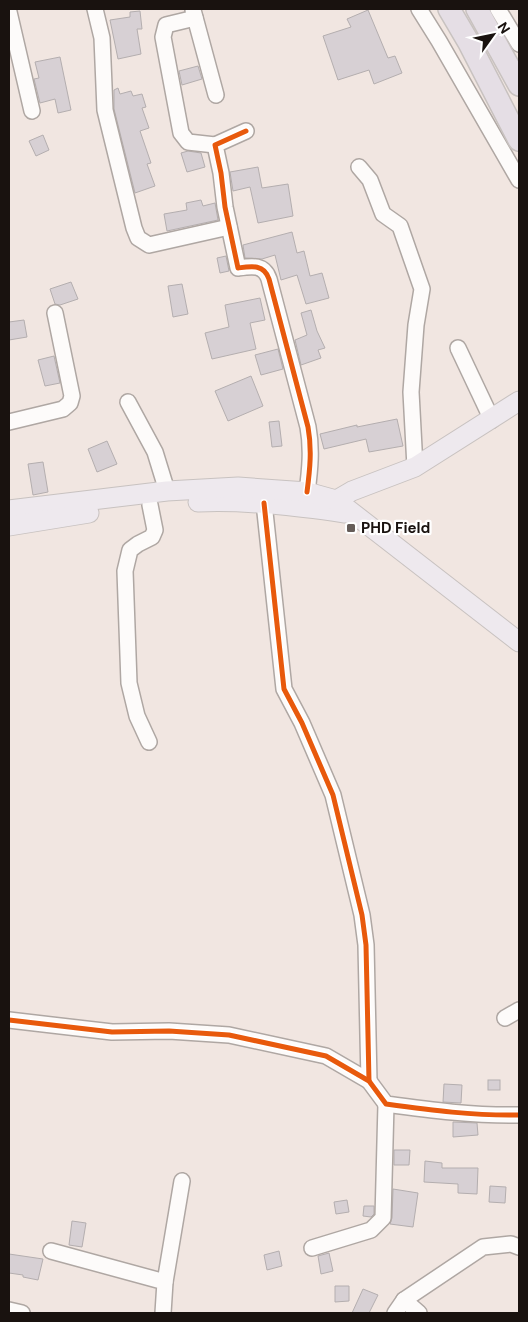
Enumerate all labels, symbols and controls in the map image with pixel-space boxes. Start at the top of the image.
north arrow [468,10,518,60]
text: N [494,19,514,37]
place label: PHD Field [361,518,430,538]
marker: PHD Field [345,522,357,534]

